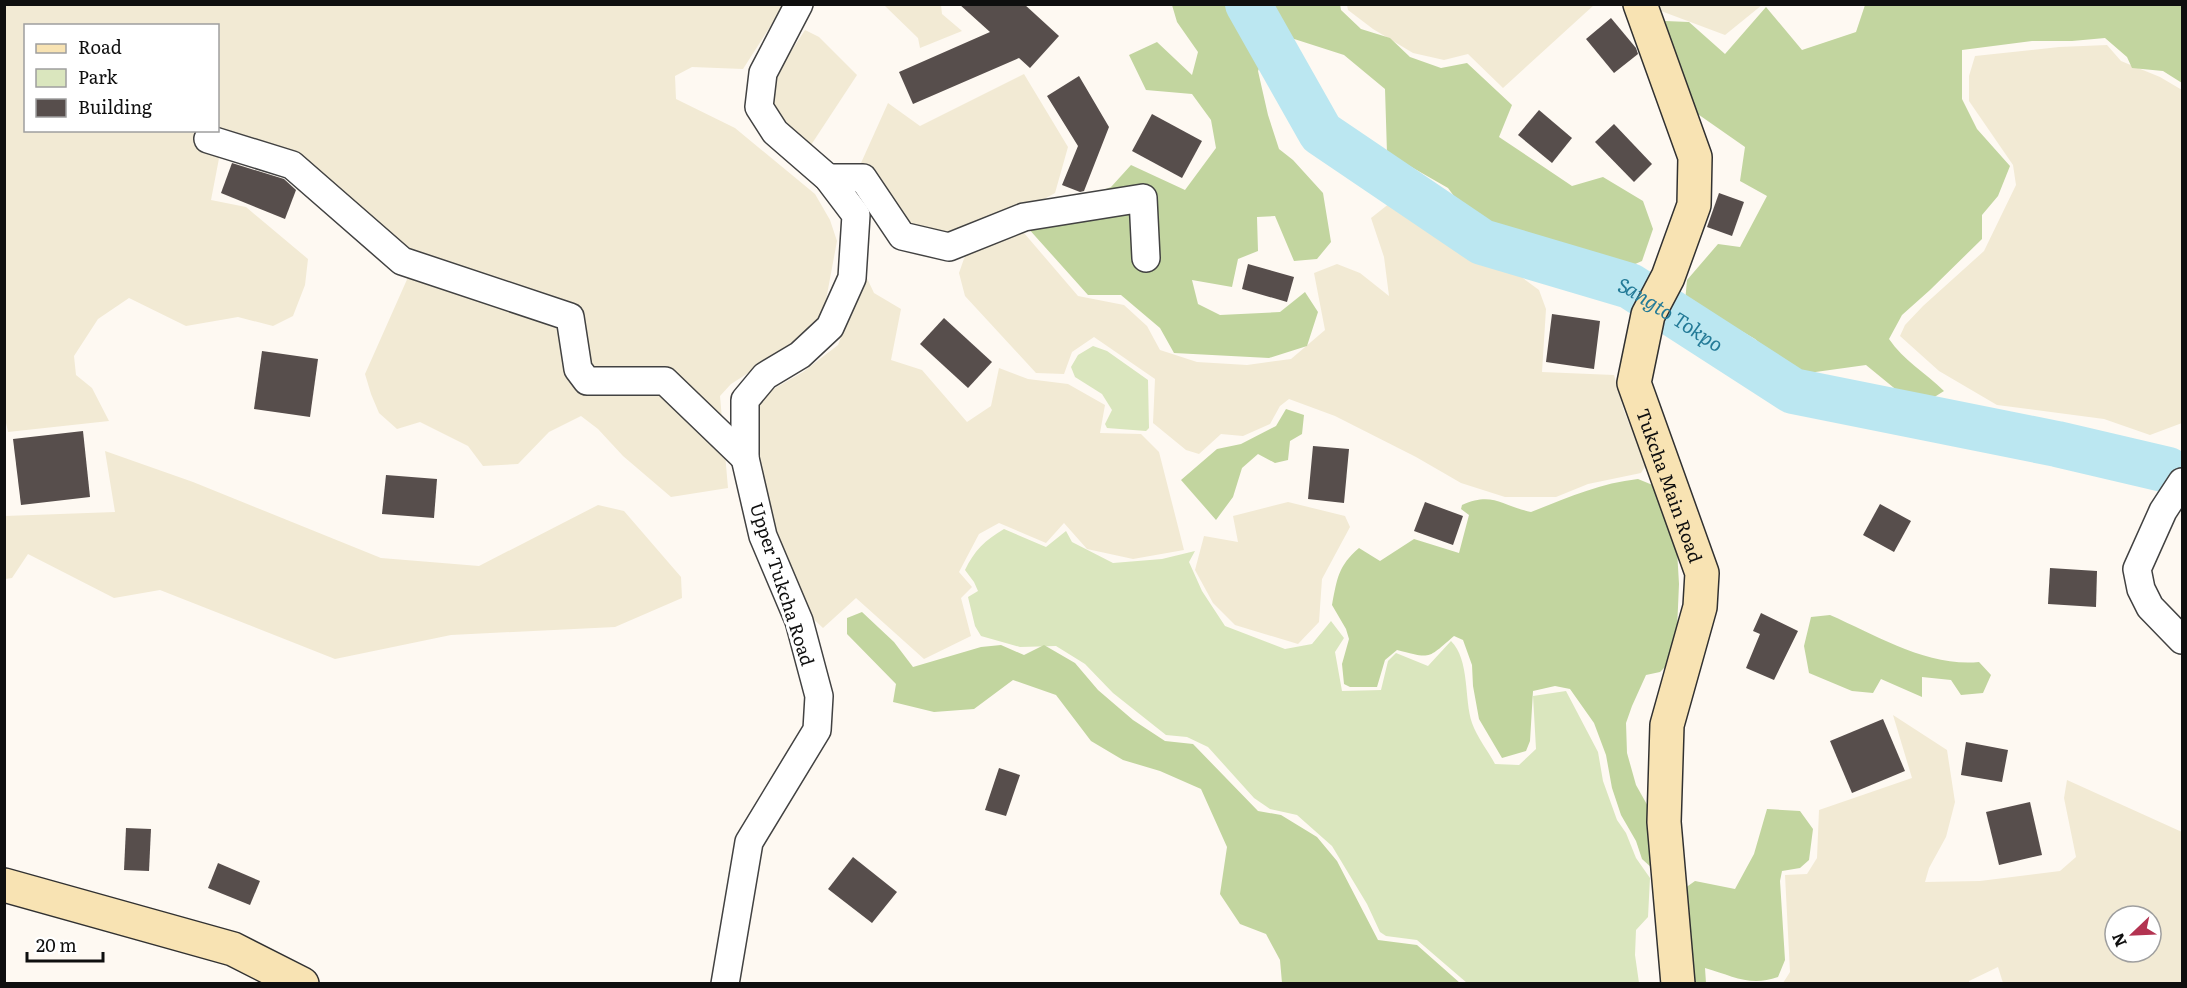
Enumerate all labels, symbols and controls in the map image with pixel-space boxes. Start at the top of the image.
legend [24,24,219,132]
text: Road [78,33,122,60]
text: Park [78,63,119,90]
text: Building [78,93,153,120]
water label: Sangto Tokpo [1615,268,1730,358]
street label: Tukcha Main Road [1631,404,1711,566]
street label: Upper Tukcha Road [744,499,822,669]
north arrow [2103,904,2163,964]
scale bar [27,925,104,963]
text: N [2105,929,2132,951]
text: 20 m [36,931,77,958]

